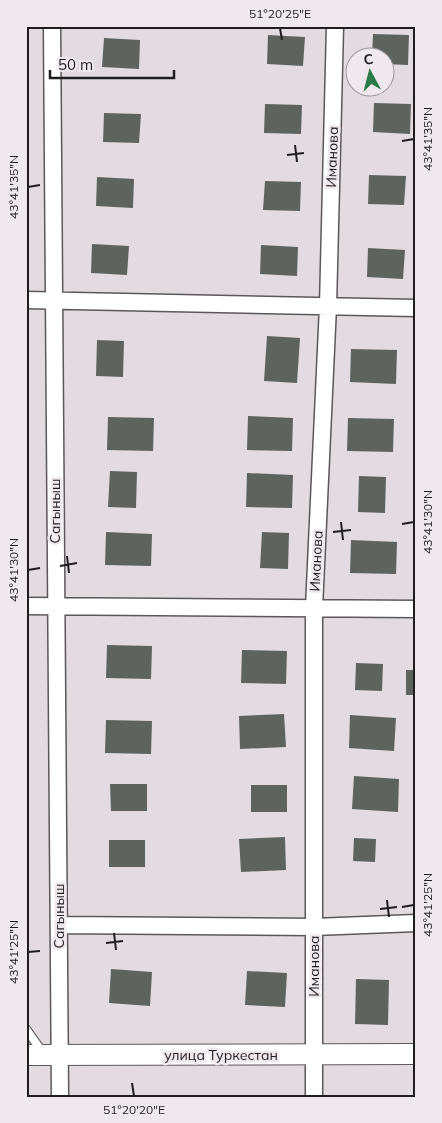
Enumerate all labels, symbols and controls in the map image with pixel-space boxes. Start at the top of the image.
text: 51°20'25"E [249,6,311,21]
scale bar [50,48,174,80]
north arrow [344,48,394,98]
text: С [363,50,374,69]
text: 50 m [58,55,93,74]
text: 43°41'35"N [420,107,435,171]
street label: Иманова [322,126,342,188]
text: 43°41'35"N [6,155,21,219]
street label: Сагыныш [46,479,64,543]
text: 43°41'30"N [420,490,435,554]
street label: Иманова [305,530,327,592]
text: 43°41'30"N [6,538,21,602]
text: 43°41'25"N [420,873,435,937]
street label: Сагыныш [50,884,68,948]
text: 43°41'25"N [6,920,21,984]
street label: Иманова [305,935,323,997]
street label: улица Туркестан [164,1046,278,1064]
text: 51°20'20"E [103,1102,165,1117]

